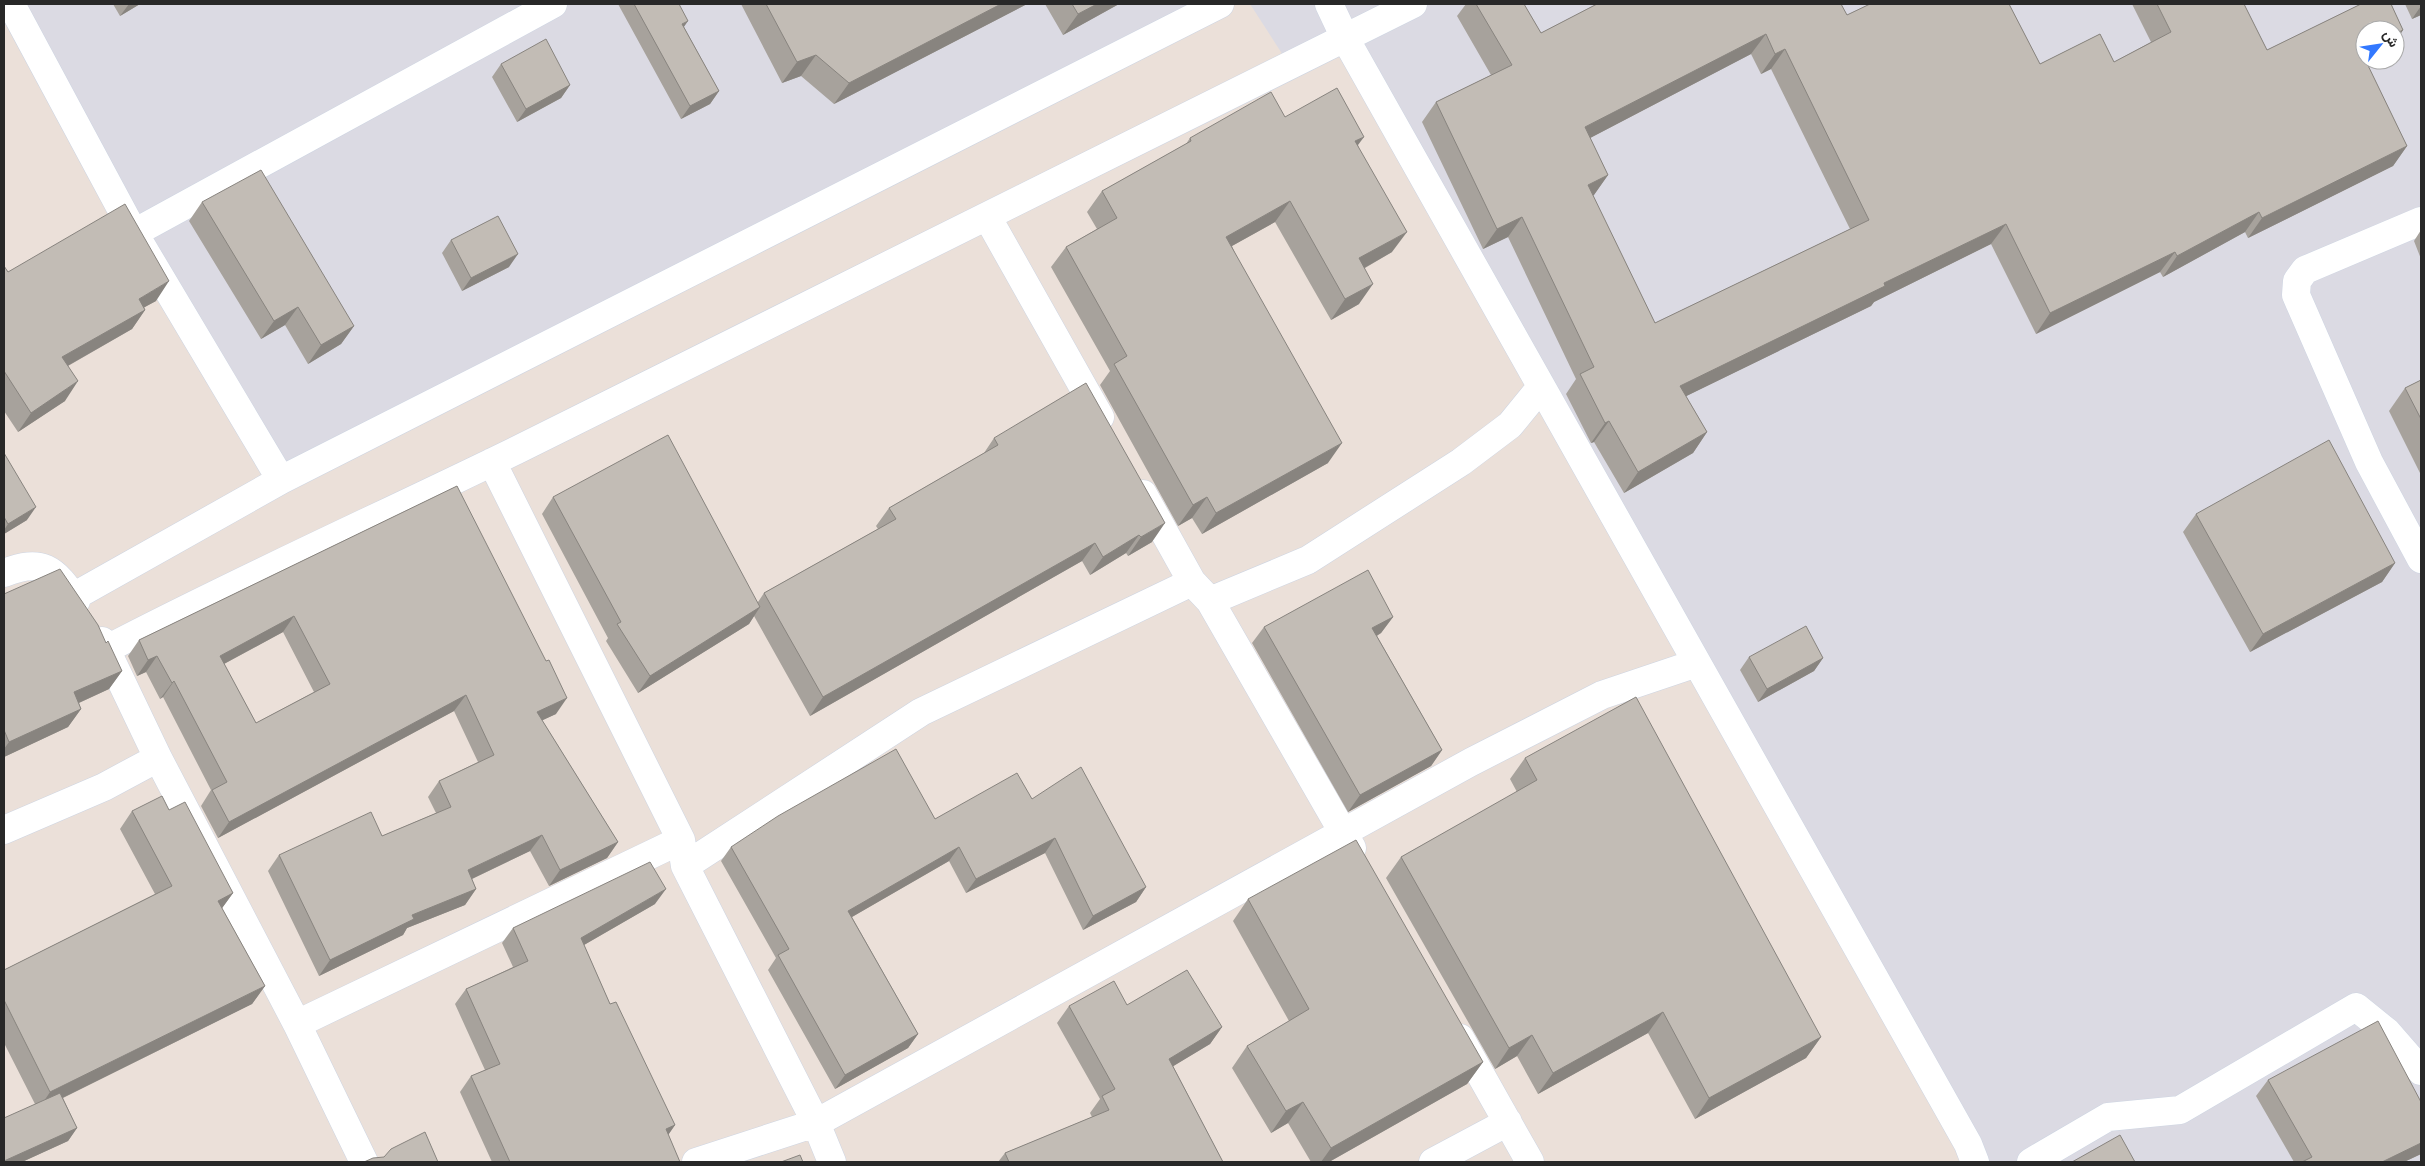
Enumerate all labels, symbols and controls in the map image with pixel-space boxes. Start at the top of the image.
north arrow [2355,20,2405,70]
text: ش [2379,26,2404,50]

